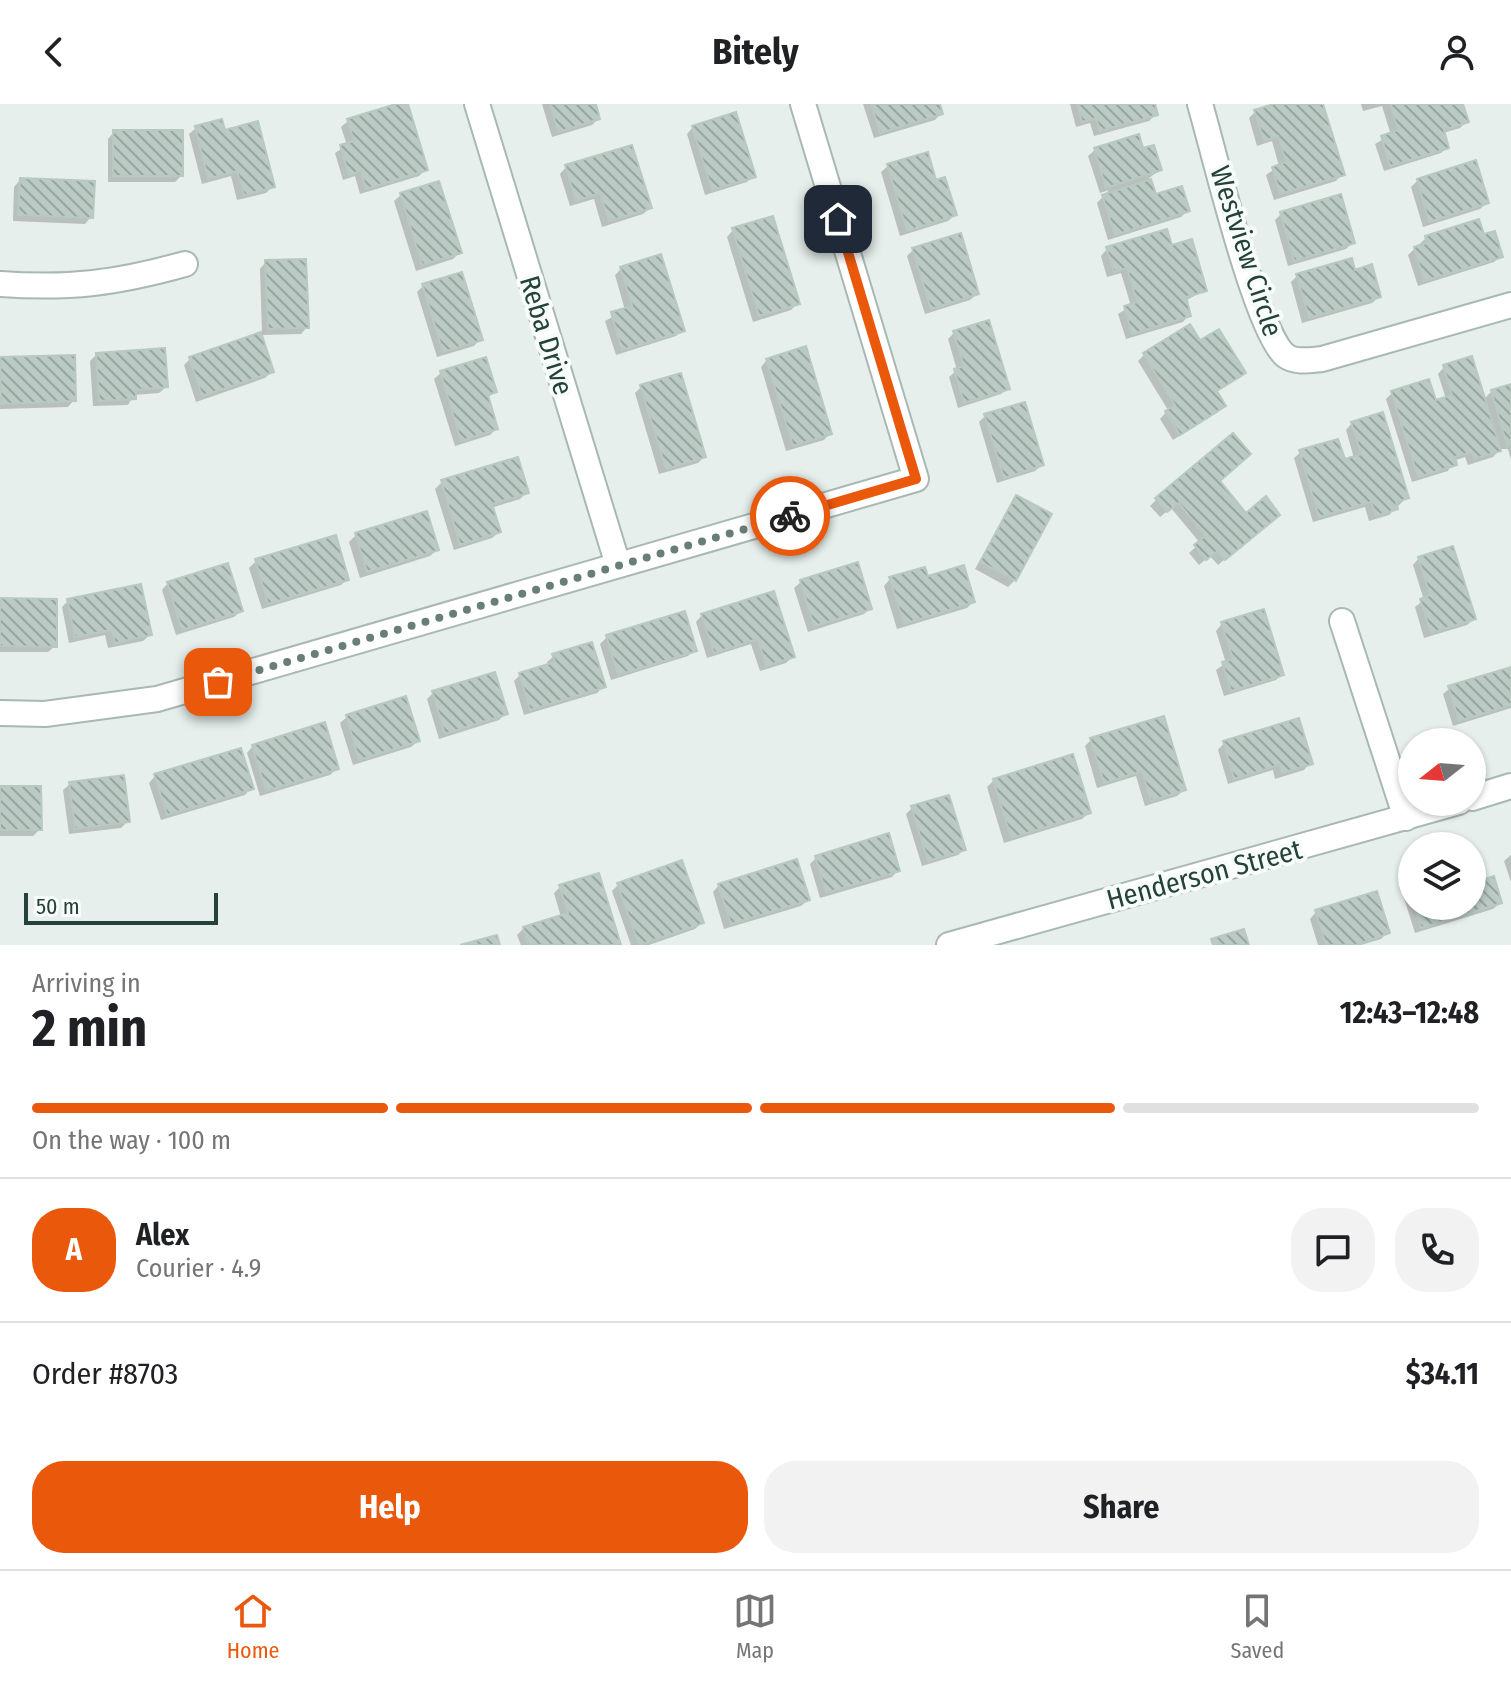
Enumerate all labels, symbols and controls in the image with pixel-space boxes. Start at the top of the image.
icon: back [32,30,76,74]
text: Bitely [712,30,799,74]
icon: person [1435,30,1479,74]
street label: Westview Circle [1203,162,1290,341]
pin [804,185,872,253]
icon: home [816,197,860,241]
street label: Reba Drive [513,272,580,399]
courier [750,476,830,556]
icon: bike [768,494,812,538]
pin [184,648,252,716]
icon: bag [196,660,240,704]
north arrow [1398,728,1486,816]
map controls [1398,728,1486,920]
street label: Henderson Street [1103,832,1306,916]
button: layers [1398,832,1486,920]
scale bar [24,889,218,925]
text: 50 m [36,893,80,920]
text: Arriving in [32,968,141,999]
text: 12:43–12:48 [1340,995,1479,1031]
text: 2 min [32,997,147,1060]
text: On the way · 100 m [32,1125,231,1156]
button: chat [1291,1208,1375,1292]
button: phone [1395,1208,1479,1292]
text: Alex [136,1217,189,1253]
text: A [66,1232,82,1268]
text: Courier · 4.9 [136,1253,261,1284]
text: Order #8703 [32,1356,178,1392]
text: $34.11 [1406,1356,1479,1392]
button: Help [32,1461,748,1553]
button: Share [764,1461,1479,1553]
tab: Home [227,1589,279,1664]
tab: Map [733,1589,777,1664]
tab: Saved [1230,1589,1284,1664]

